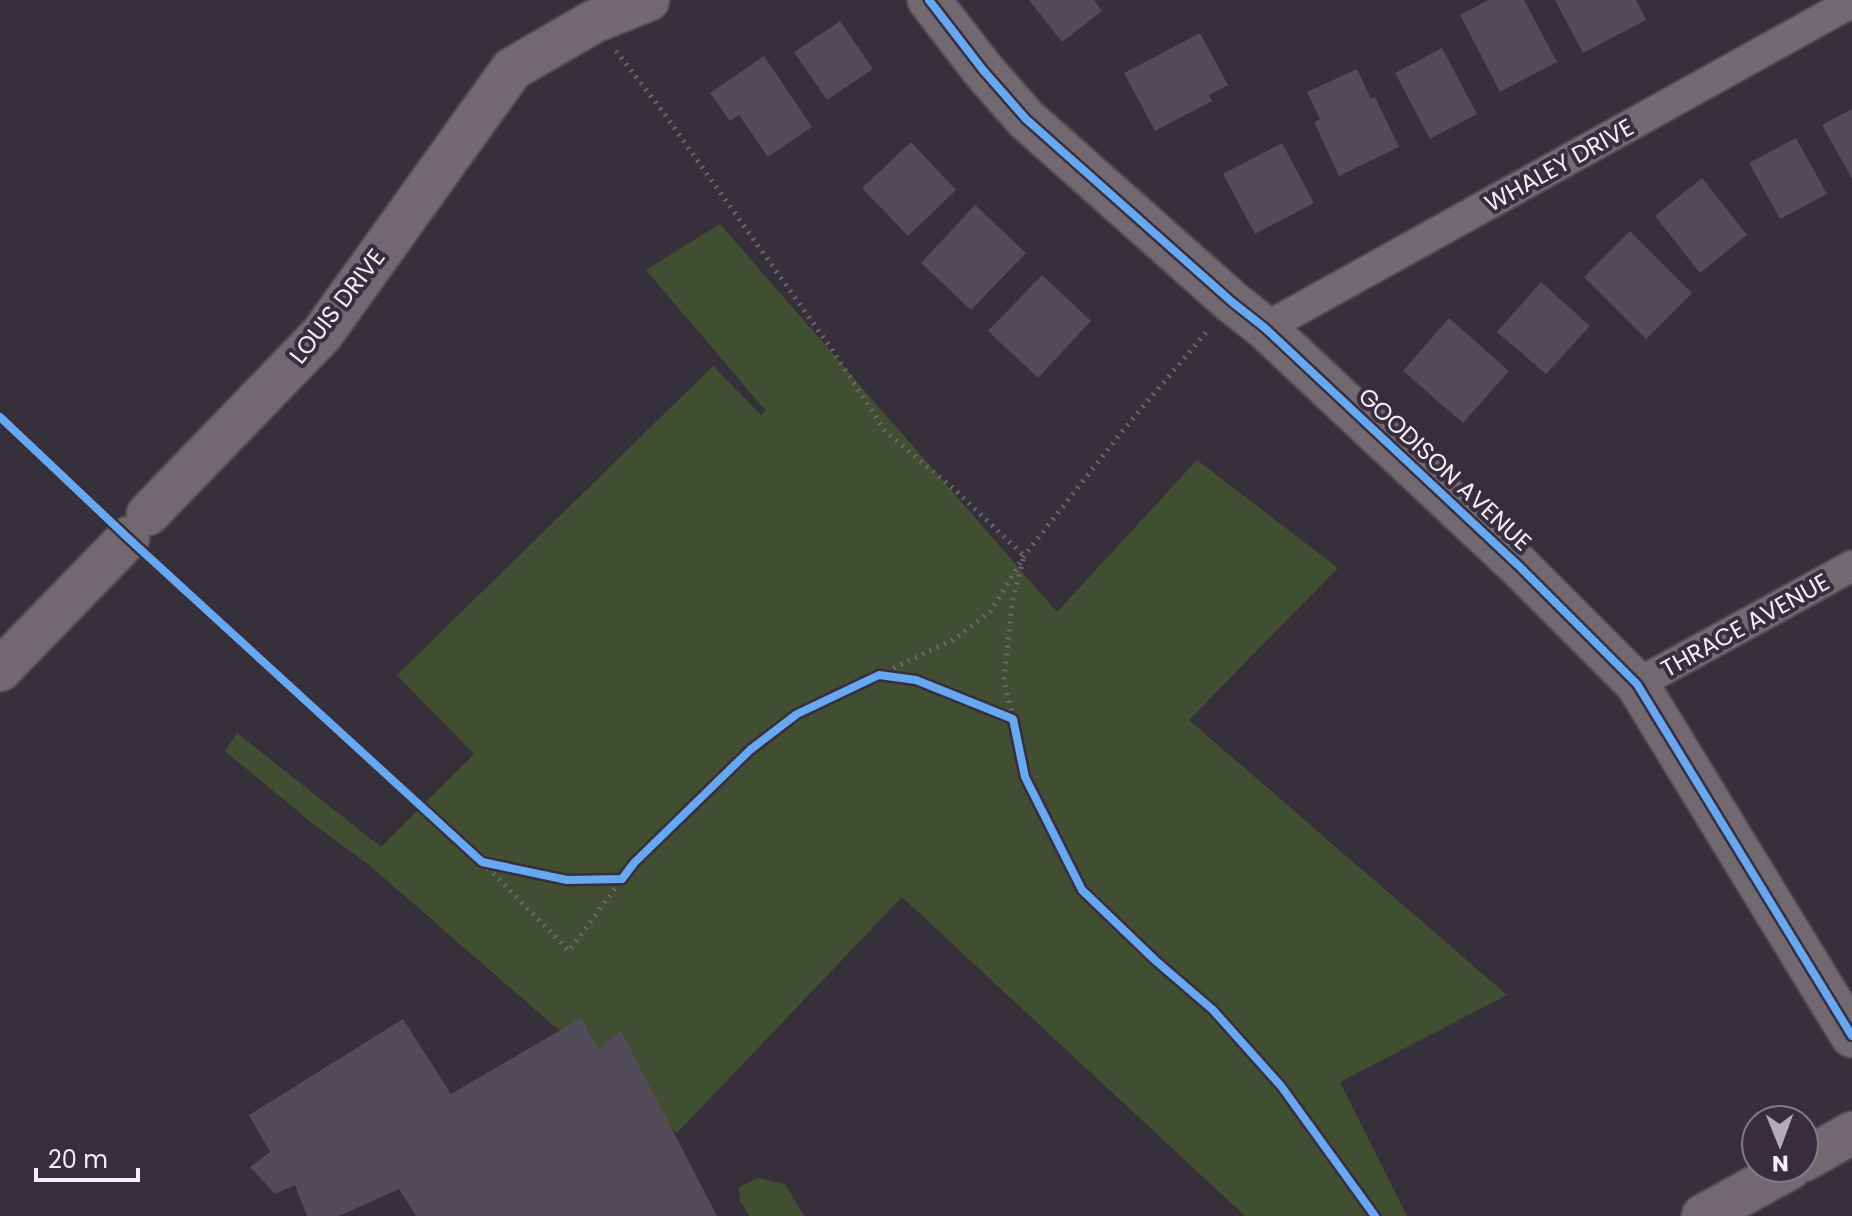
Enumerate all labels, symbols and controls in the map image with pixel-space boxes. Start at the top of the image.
street label: WHALEY DRIVE [1479,110,1639,220]
street label: LOUIS DRIVE [282,242,392,370]
street label: GOODISON AVENUE [1351,380,1539,558]
street label: THRACE AVENUE [1655,565,1835,685]
north arrow [1740,1104,1820,1184]
scale bar [36,1132,138,1182]
text: 20 m [48,1143,108,1176]
text: N [1772,1148,1789,1179]

